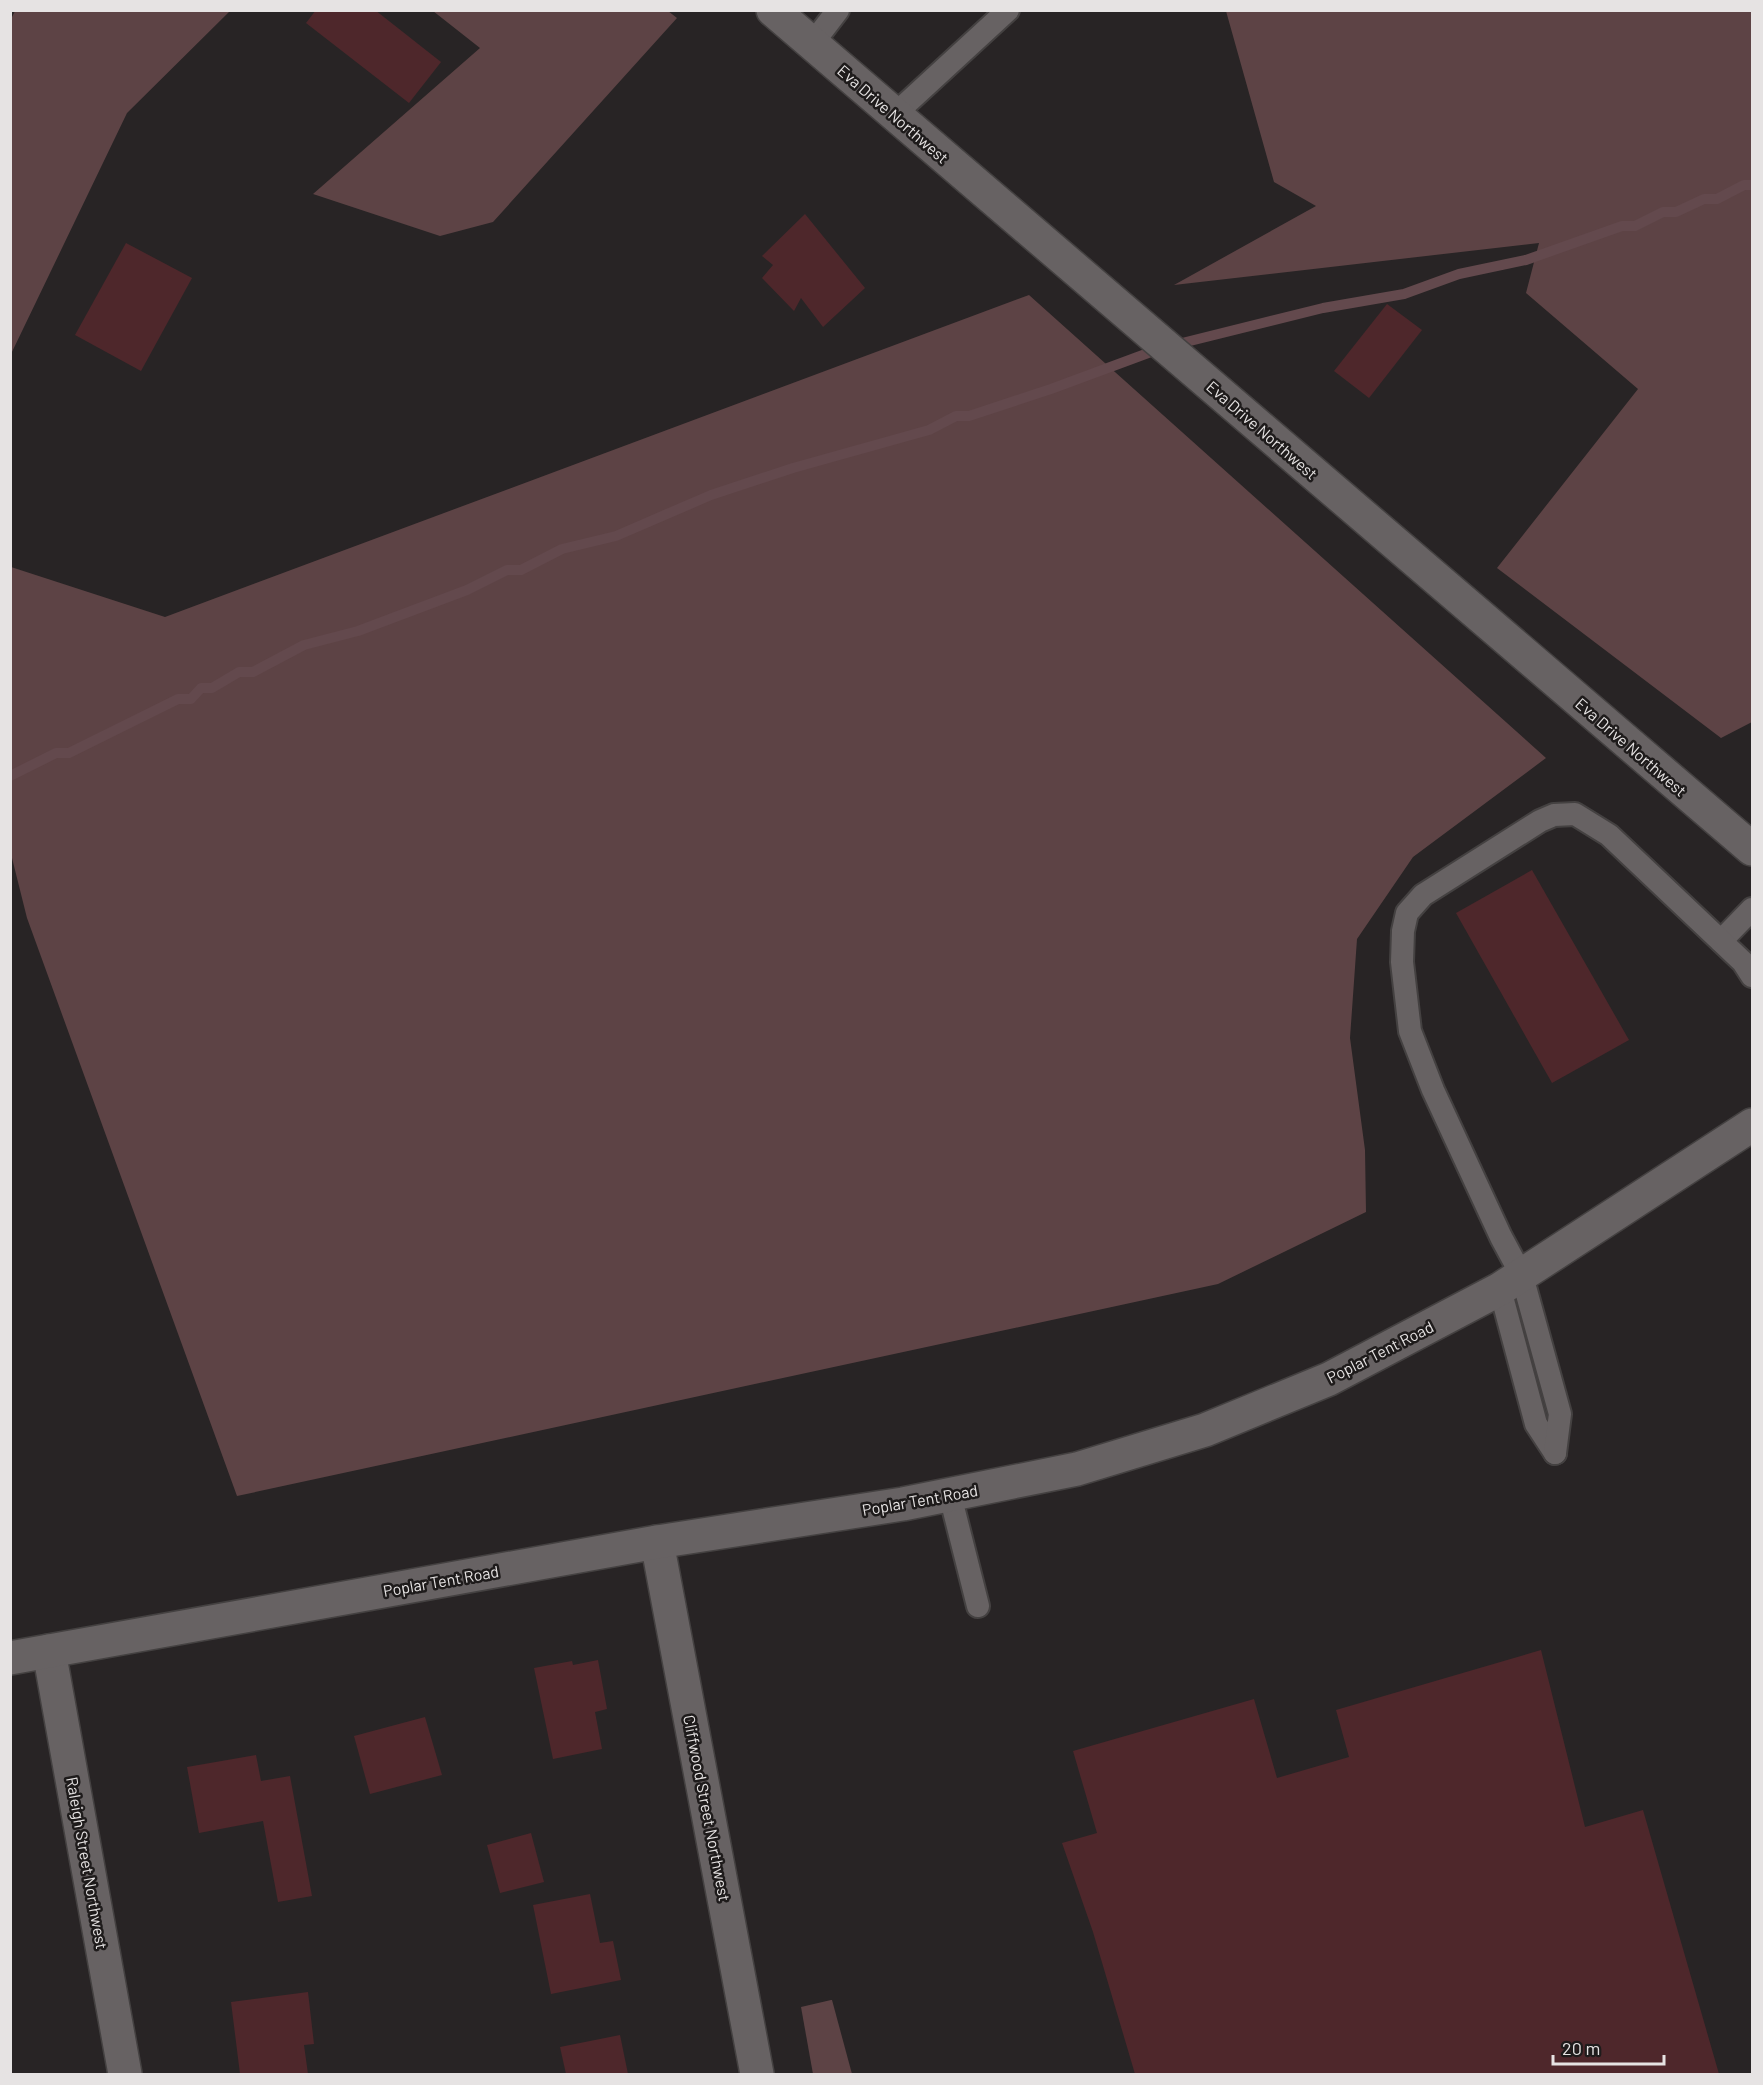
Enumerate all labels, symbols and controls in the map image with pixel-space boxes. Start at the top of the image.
street label: Eva Drive Northwest [834,60,953,167]
street label: Eva Drive Northwest [1203,376,1322,483]
street label: Eva Drive Northwest [1572,693,1691,800]
street label: Poplar Tent Road [1323,1316,1436,1387]
street label: Poplar Tent Road [861,1480,979,1519]
street label: Poplar Tent Road [382,1561,500,1600]
street label: Cliffwood Street Northwest [680,1713,735,1903]
street label: Raleigh Street Northwest [63,1775,112,1951]
scale bar [1553,2028,1664,2066]
text: 20 m [1562,2037,1600,2059]

